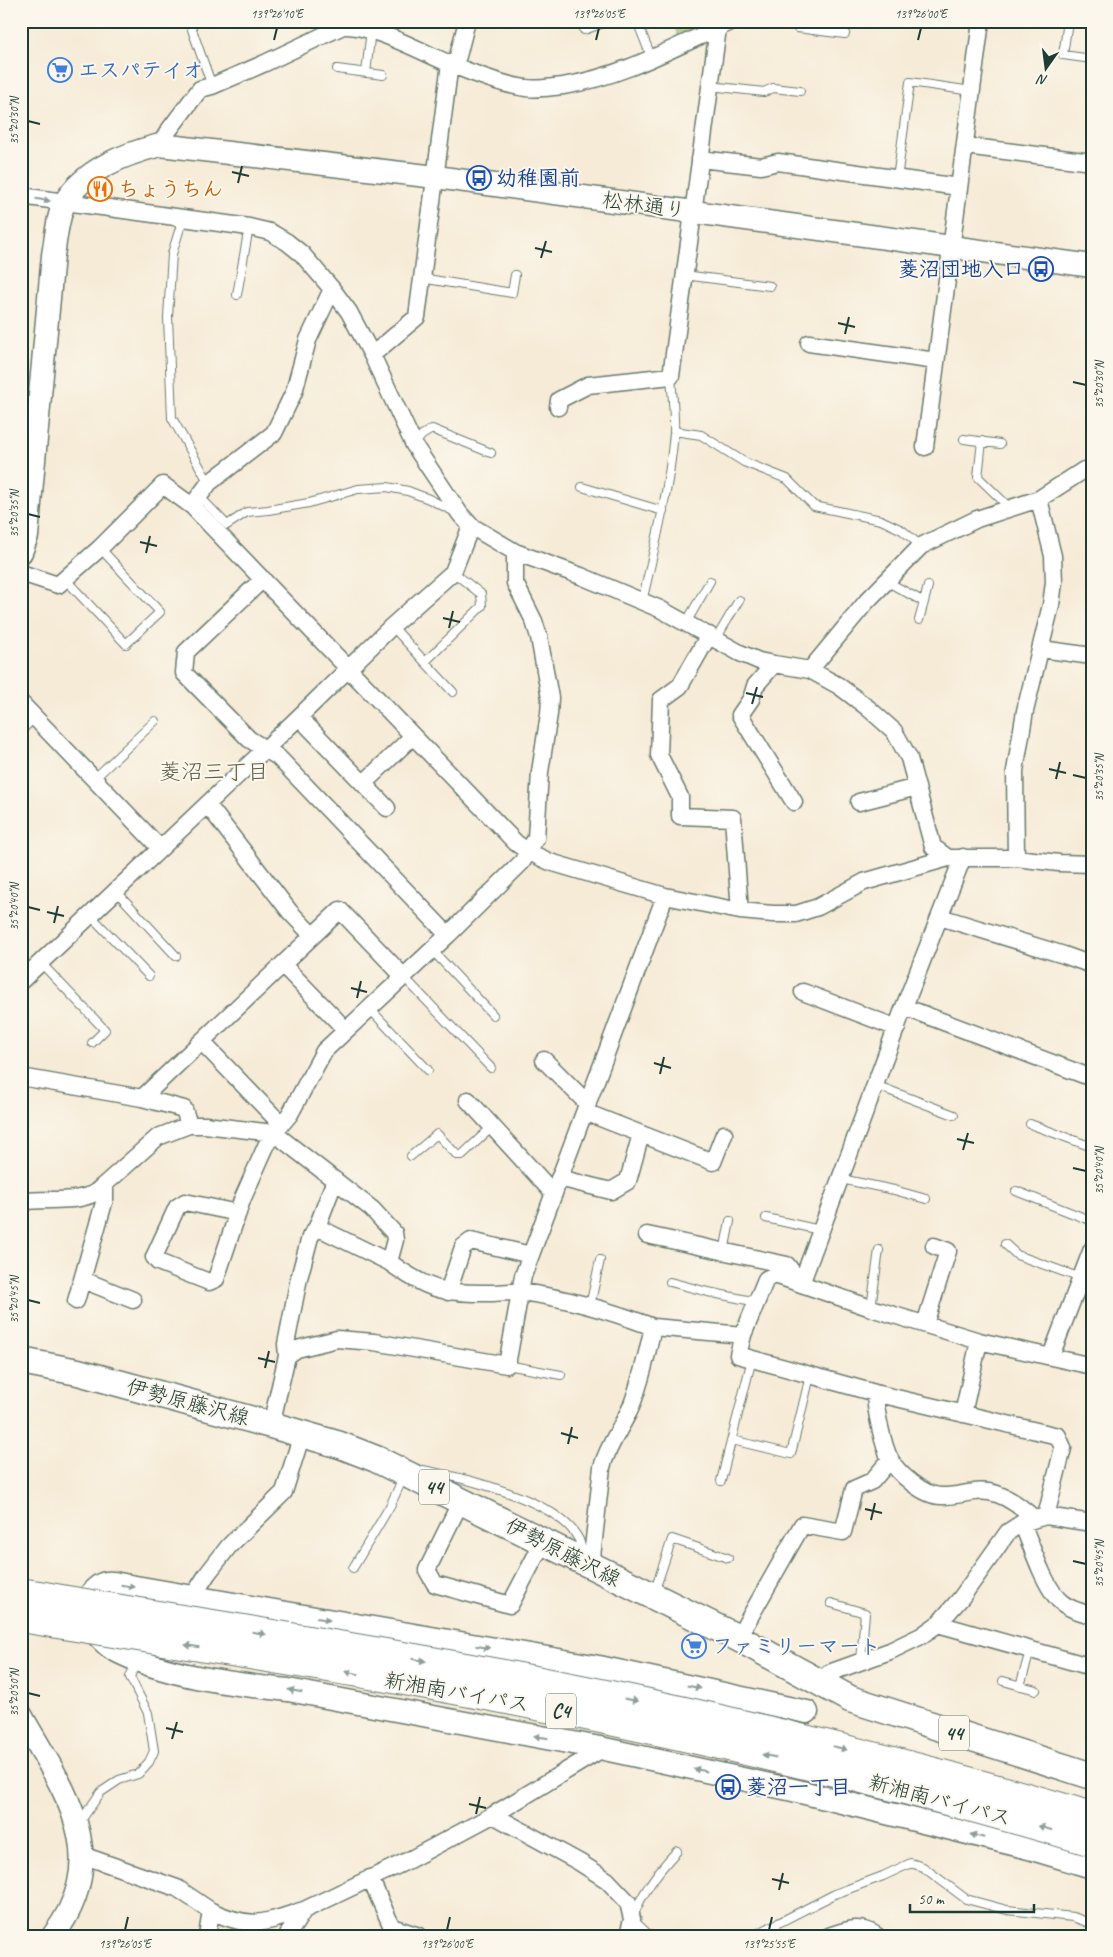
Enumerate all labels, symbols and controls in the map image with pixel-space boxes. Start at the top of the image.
text: 139°26'10"E [251,6,305,22]
text: 139°26'05"E [573,6,627,22]
text: 139°26'00"E [895,6,949,22]
north arrow [1020,42,1070,92]
supermarket icon: エスパテイオ [47,57,73,83]
place label: エスパテイオ [78,57,204,83]
text: N [1034,70,1049,89]
text: 35°20'30"N [6,96,22,145]
bus stop icon: 幼稚園前 [466,165,492,191]
place label: 幼稚園前 [496,165,580,191]
restaurant icon: ちょうちん [87,176,113,202]
place label: ちょうちん [118,176,223,202]
street label: 松林通り [601,186,687,224]
one-way arrow [35,196,51,204]
place label: 菱沼団地入口 [898,256,1024,282]
bus stop icon: 菱沼団地入口 [1028,256,1054,282]
text: 35°20'30"N [1091,360,1107,409]
text: 35°20'35"N [6,489,22,538]
text: 35°20'35"N [1091,753,1107,802]
district label: 菱沼三丁目 [159,758,269,786]
text: 35°20'40"N [6,882,22,931]
text: 35°20'40"N [1091,1146,1107,1195]
text: 35°20'45"N [6,1275,22,1324]
street label: 伊勢原藤沢線 [124,1373,252,1431]
road number: 44 [419,1470,449,1504]
street label: 伊勢原藤沢線 [501,1512,625,1592]
text: 35°20'45"N [1091,1539,1107,1588]
one-way arrow [121,1582,137,1590]
one-way arrow [315,1615,331,1623]
one-way arrow [251,1629,267,1637]
supermarket icon: ファミリーマート [681,1633,707,1659]
place label: ファミリーマート [712,1633,881,1659]
one-way arrow [184,1642,200,1650]
one-way arrow [475,1643,491,1651]
one-way arrow [412,1656,428,1664]
street label: 新湘南バイパス [383,1666,531,1718]
text: 35°20'50"N [6,1668,22,1717]
one-way arrow [344,1669,360,1677]
one-way arrow [686,1684,702,1692]
one-way arrow [287,1687,303,1695]
road number: C4 [546,1694,576,1728]
one-way arrow [623,1696,639,1704]
road number: 44 [939,1716,969,1750]
one-way arrow [533,1733,549,1741]
one-way arrow [832,1744,848,1752]
one-way arrow [762,1752,777,1760]
one-way arrow [693,1766,708,1774]
street label: 新湘南バイパス [866,1768,1014,1832]
bus stop icon: 菱沼一丁目 [715,1774,741,1800]
place label: 菱沼一丁目 [746,1774,851,1800]
one-way arrow [1037,1823,1052,1831]
one-way arrow [970,1832,985,1840]
scale bar [910,1882,1034,1914]
text: 50 m [918,1890,945,1909]
text: 139°26'05"E [99,1936,153,1952]
text: 139°26'00"E [421,1936,475,1952]
text: 139°25'55"E [743,1936,797,1952]

